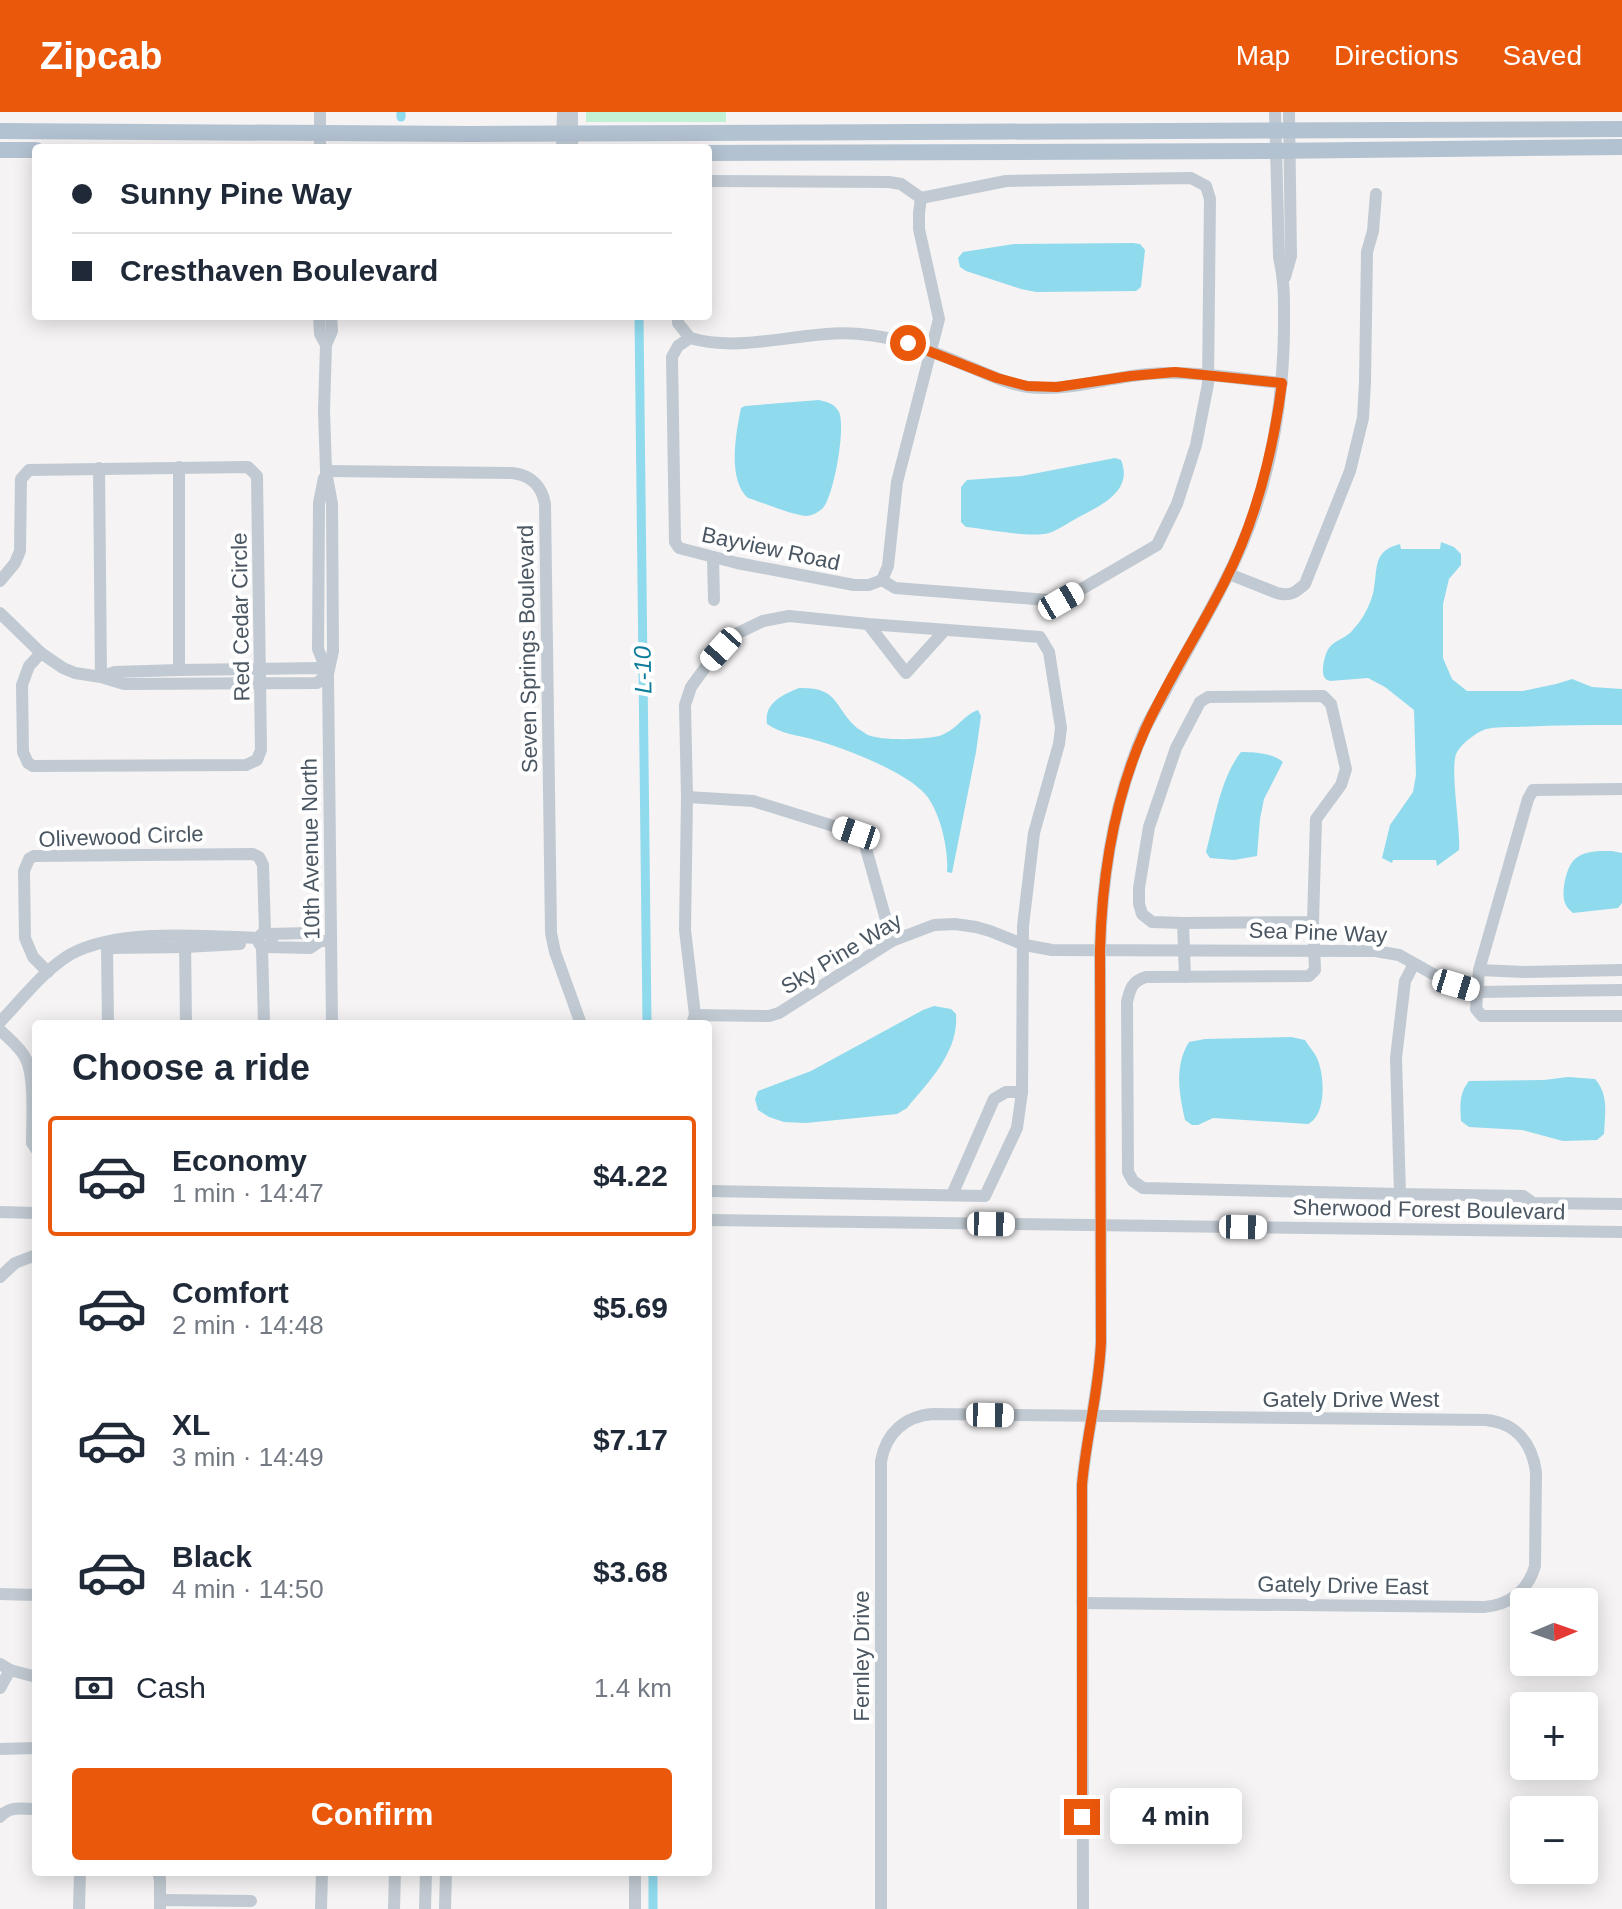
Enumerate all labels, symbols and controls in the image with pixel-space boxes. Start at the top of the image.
text: Zipcab [40,35,162,77]
text: Map [1236,40,1290,71]
text: Directions [1334,40,1459,71]
text: Saved [1503,40,1582,71]
text: Sunny Pine Way [120,177,352,210]
text: Cresthaven Boulevard [120,254,438,287]
route start [890,325,926,361]
street label: Bayview Road [700,522,842,575]
street label: Seven Springs Boulevard [513,525,542,773]
street label: Red Cedar Circle [227,532,254,702]
car [1034,579,1088,623]
car [696,623,746,675]
water label: L-10 [629,645,656,694]
street label: 10th Avenue North [296,758,325,940]
car [829,814,883,852]
street label: Olivewood Circle [38,821,204,852]
street label: Sky Pine Way [776,908,906,999]
street label: Sea Pine Way [1248,918,1388,947]
car [1430,967,1482,1003]
text: Choose a ride [72,1047,310,1088]
icon: car [76,1140,148,1212]
text: Economy [172,1144,307,1177]
text: $4.22 [593,1159,668,1192]
text: 1 min · 14:47 [172,1178,324,1208]
street label: Sherwood Forest Boulevard [1292,1195,1566,1224]
car [967,1212,1015,1236]
car [1219,1215,1267,1239]
icon: car [76,1272,148,1344]
text: Comfort [172,1276,289,1309]
text: $5.69 [593,1291,668,1324]
text: 2 min · 14:48 [172,1310,324,1340]
street label: Gately Drive West [1263,1387,1439,1412]
car [966,1403,1014,1427]
icon: car [76,1404,148,1476]
text: XL [172,1408,210,1441]
text: $7.17 [593,1423,668,1456]
text: 3 min · 14:49 [172,1442,324,1472]
icon: car [76,1536,148,1608]
text: Black [172,1540,252,1573]
text: $3.68 [593,1555,668,1588]
street label: Gately Drive East [1257,1572,1429,1599]
text: 4 min · 14:50 [172,1574,324,1604]
north arrow [1510,1588,1598,1676]
map controls [1510,1588,1598,1884]
street label: Fernley Drive [849,1591,874,1721]
icon: cash [72,1666,116,1710]
text: Cash [136,1671,206,1704]
text: 1.4 km [594,1673,672,1703]
button: + [1510,1692,1598,1780]
button: Confirm [72,1768,672,1860]
callout: 4 min [1110,1789,1242,1845]
button: − [1510,1796,1598,1884]
route end [1064,1799,1100,1835]
text: 4 min [1142,1801,1210,1831]

